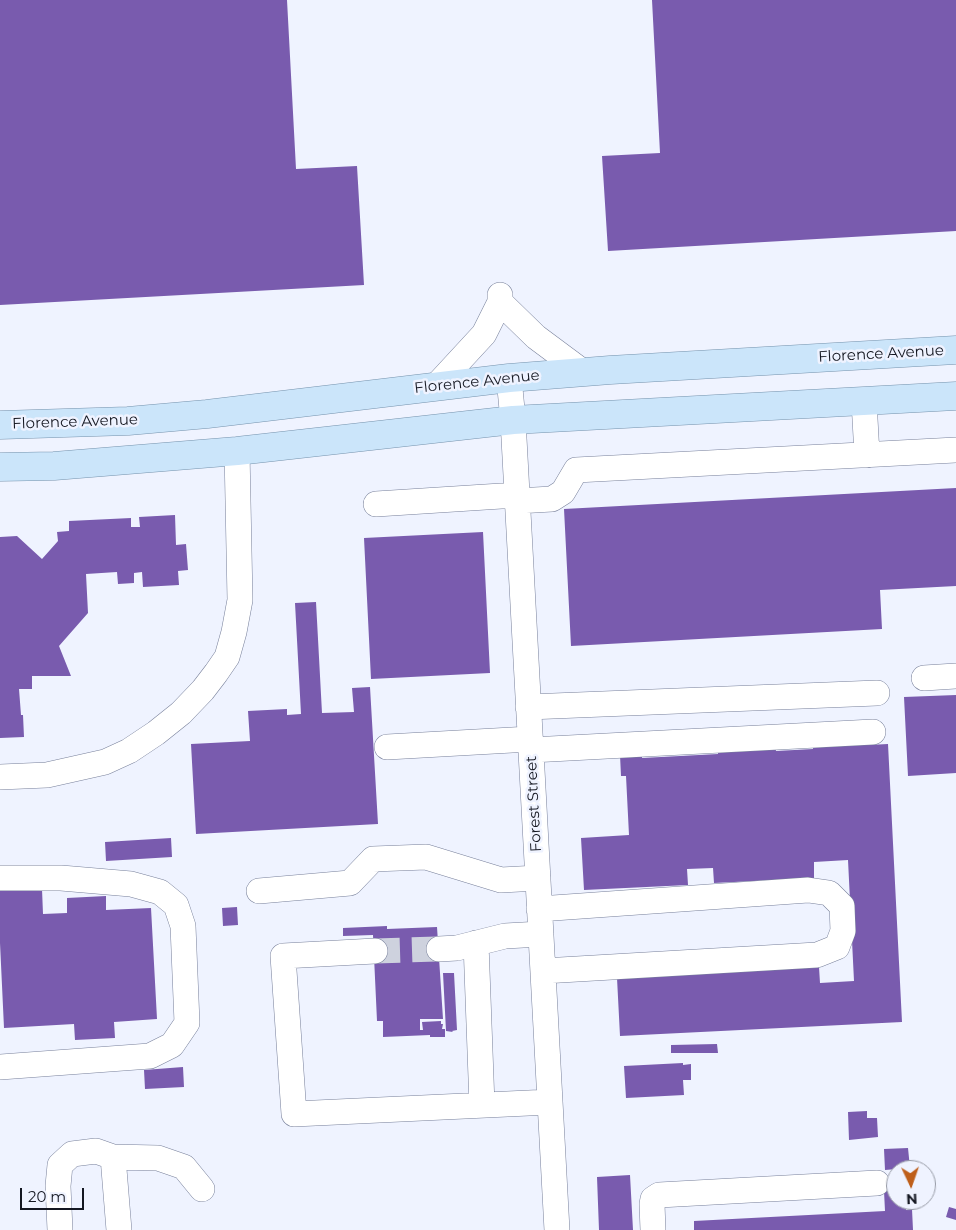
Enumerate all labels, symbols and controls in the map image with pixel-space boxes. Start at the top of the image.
street label: Florence Avenue [818,342,944,366]
street label: Florence Avenue [413,366,541,398]
street label: Florence Avenue [12,411,138,433]
street label: Forest Street [522,755,546,853]
north arrow [886,1160,936,1210]
scale bar [22,1178,86,1210]
text: 20 m [28,1187,66,1206]
text: N [906,1190,918,1208]

